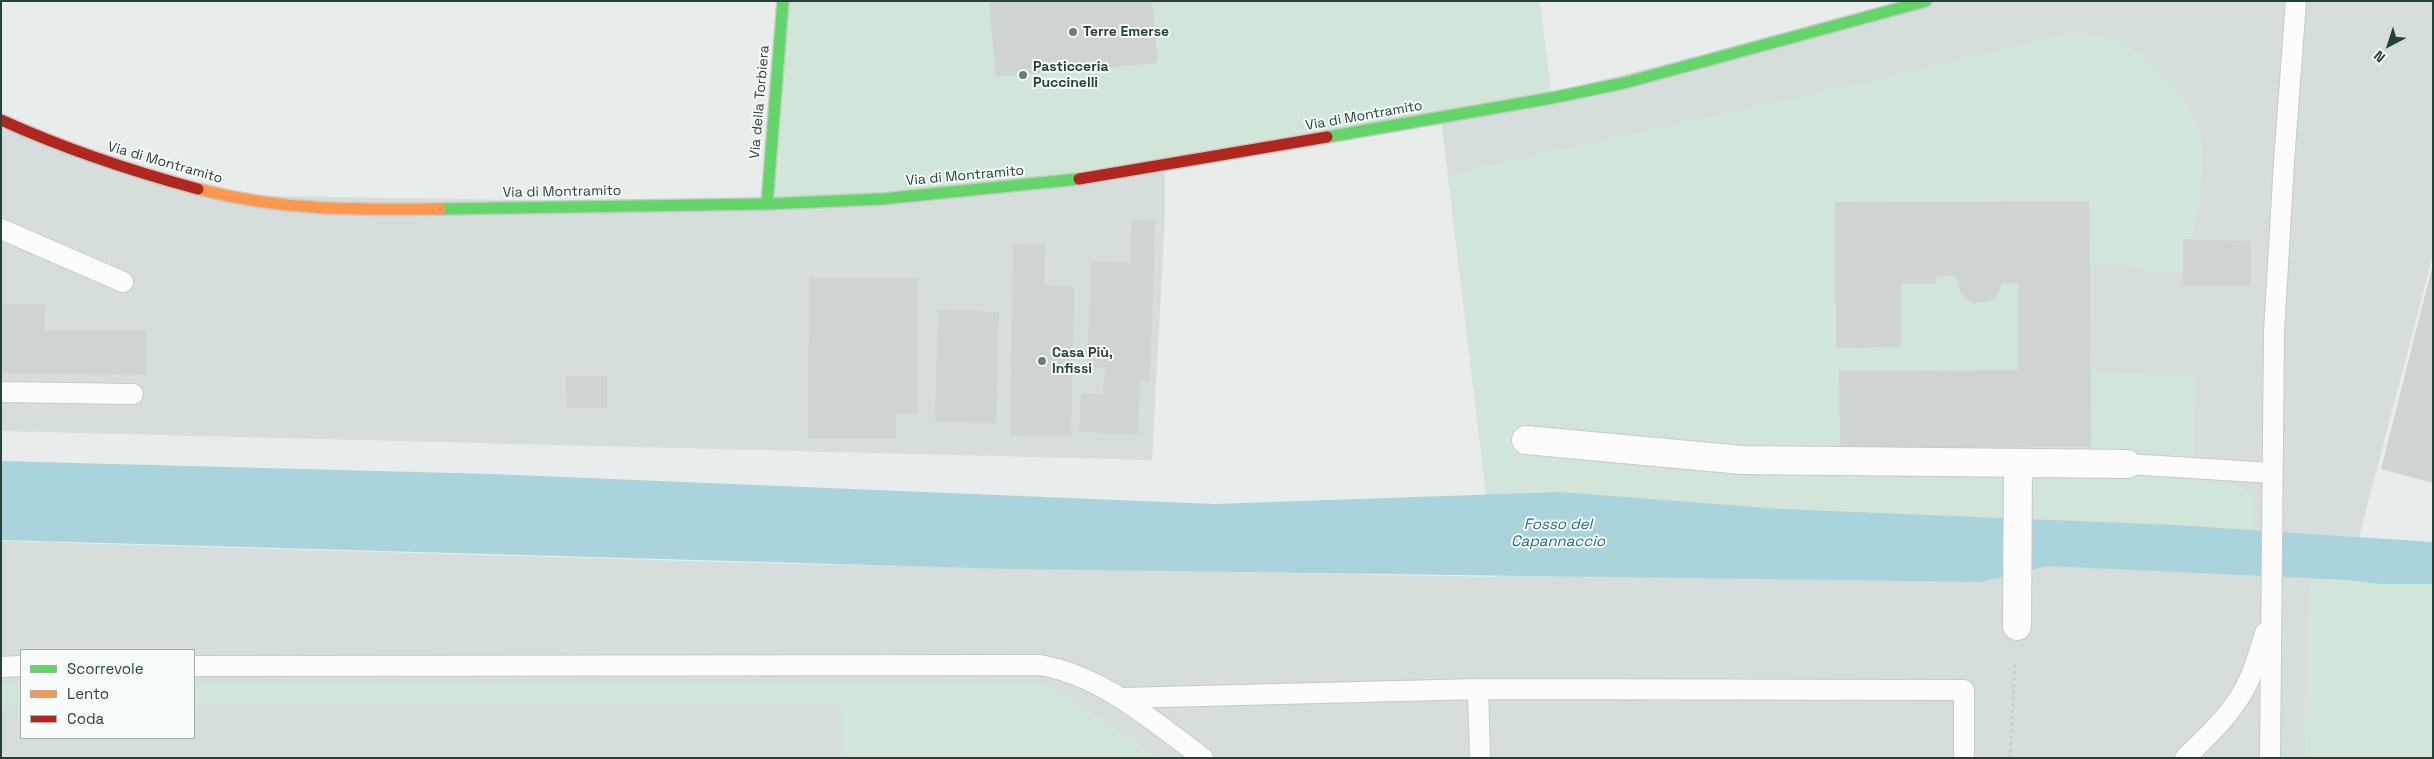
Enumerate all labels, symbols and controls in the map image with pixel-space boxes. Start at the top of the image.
north arrow [2364,20,2414,70]
place label: Terre Emerse [1083,24,1169,40]
marker: Terre Emerse [1067,26,1079,38]
street label: Via della Torbiera [747,44,773,160]
text: N [2370,47,2389,66]
place label: Pasticceria Puccinelli [1033,59,1109,92]
marker: Pasticceria Puccinelli [1017,69,1029,81]
street label: Via di Montramito [1304,97,1424,135]
street label: Via di Montramito [106,139,224,187]
street label: Via di Montramito [905,162,1025,190]
street label: Via di Montramito [502,183,622,201]
place label: Casa Più, Infissi [1052,345,1113,378]
marker: Casa Più, Infissi [1036,355,1048,367]
water label: Fosso del Capannaccio [1511,516,1605,551]
legend [20,649,195,739]
text: Scorrevole [67,659,144,678]
text: Lento [67,684,109,703]
text: Coda [67,709,104,728]

